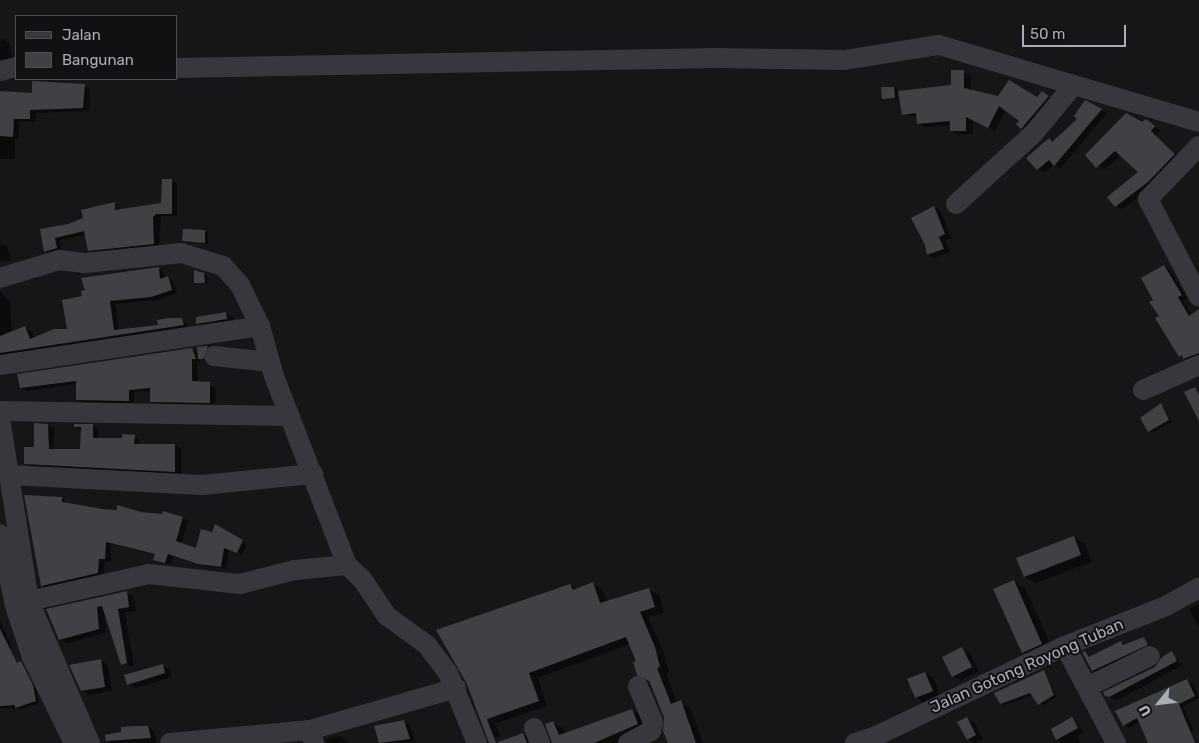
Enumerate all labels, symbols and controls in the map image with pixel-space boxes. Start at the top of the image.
legend [15,15,178,80]
scale bar [1024,15,1128,47]
text: 50 m [1030,25,1065,43]
text: Jalan [62,26,101,44]
text: Bangunan [62,51,134,69]
street label: Jalan Gotong Royong Tuban [927,615,1127,717]
north arrow [1134,678,1184,728]
text: U [1136,702,1155,719]

